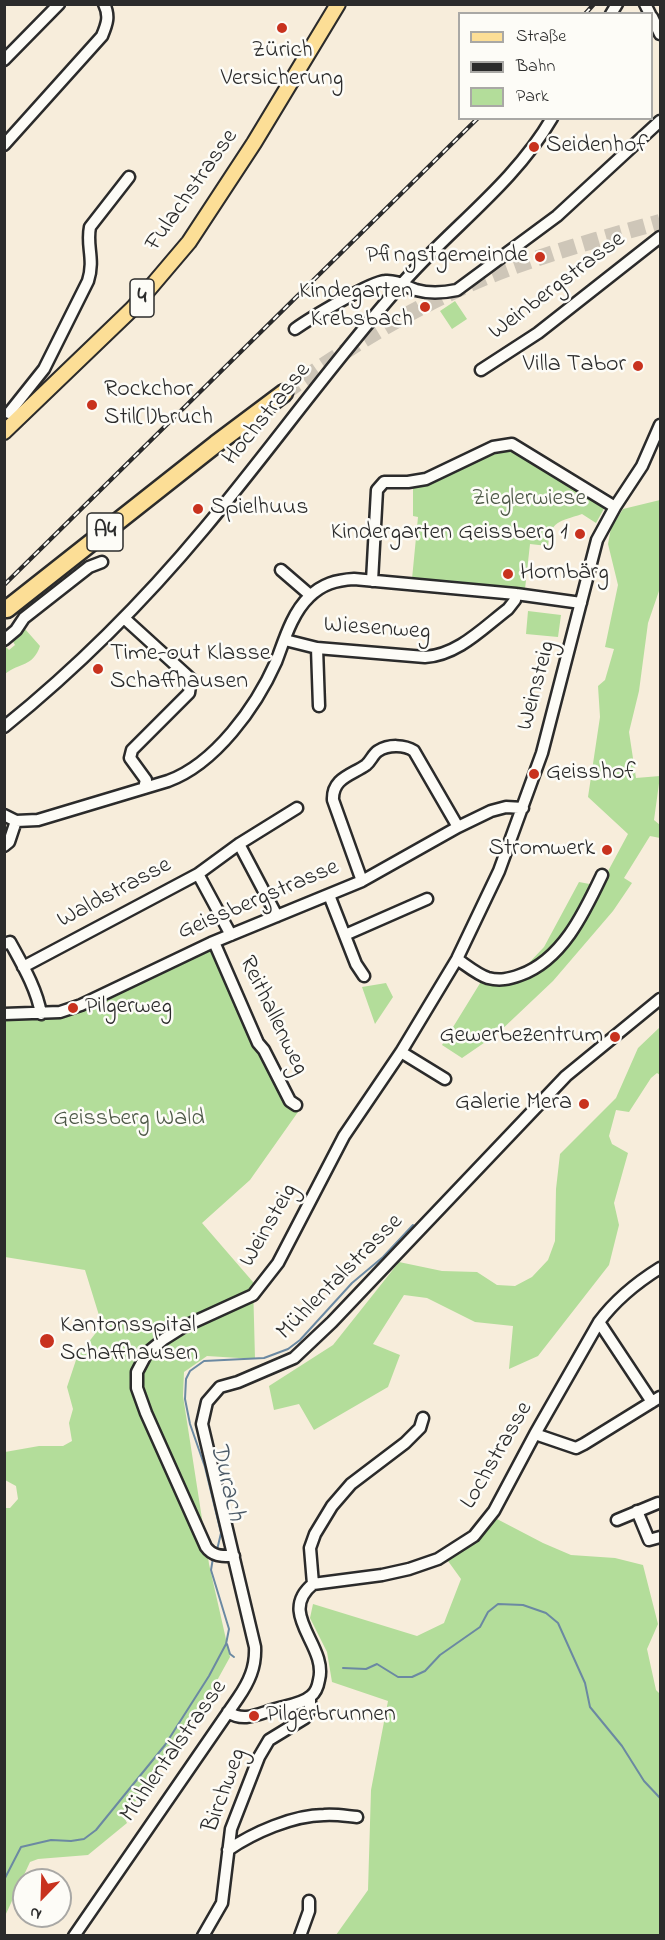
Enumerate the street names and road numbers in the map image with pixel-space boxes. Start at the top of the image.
street label: Fulachstrasse [140,124,246,258]
street label: Weinbergstrasse [484,226,632,348]
road number: 4 [130,279,154,317]
street label: Hochstrasse [218,358,318,472]
road number: A4 [87,513,123,551]
street label: Wiesenweg [323,612,431,648]
street label: Weinsteig [512,638,564,734]
street label: Waldstrasse [53,852,177,936]
street label: Geissbergstrasse [174,854,344,948]
street label: Reithallenweg [231,952,313,1080]
street label: Weinsteig [235,1179,305,1273]
street label: Mühlentalstrasse [272,1209,410,1347]
street label: Lochstrasse [456,1397,540,1515]
street label: Mühlentalstrasse [115,1675,235,1829]
street label: Birchweg [198,1745,254,1837]

